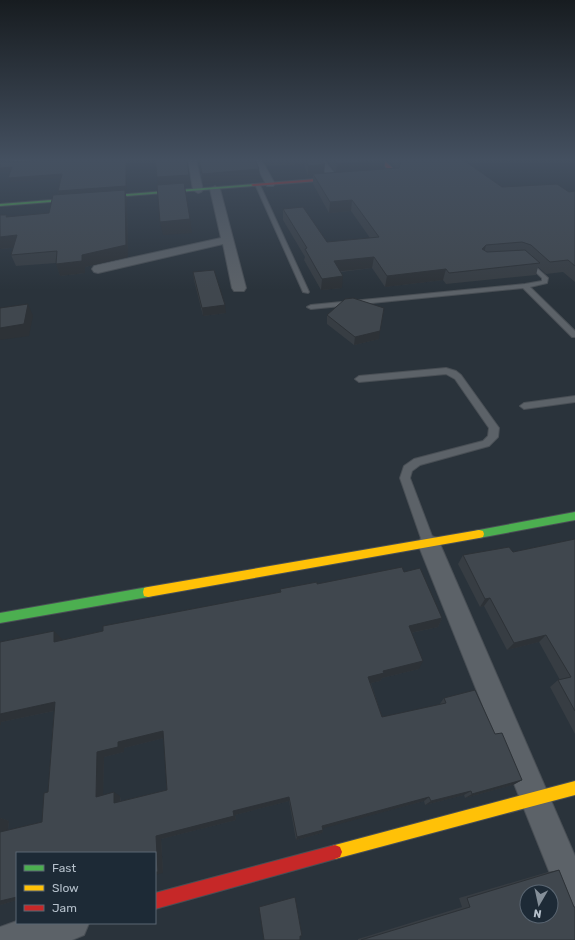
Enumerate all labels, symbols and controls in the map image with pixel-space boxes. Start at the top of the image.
legend [16,852,156,924]
text: Fast [52,861,76,875]
text: Slow [52,881,79,895]
north arrow [519,884,559,924]
text: Jam [52,901,77,915]
text: N [533,906,542,920]

